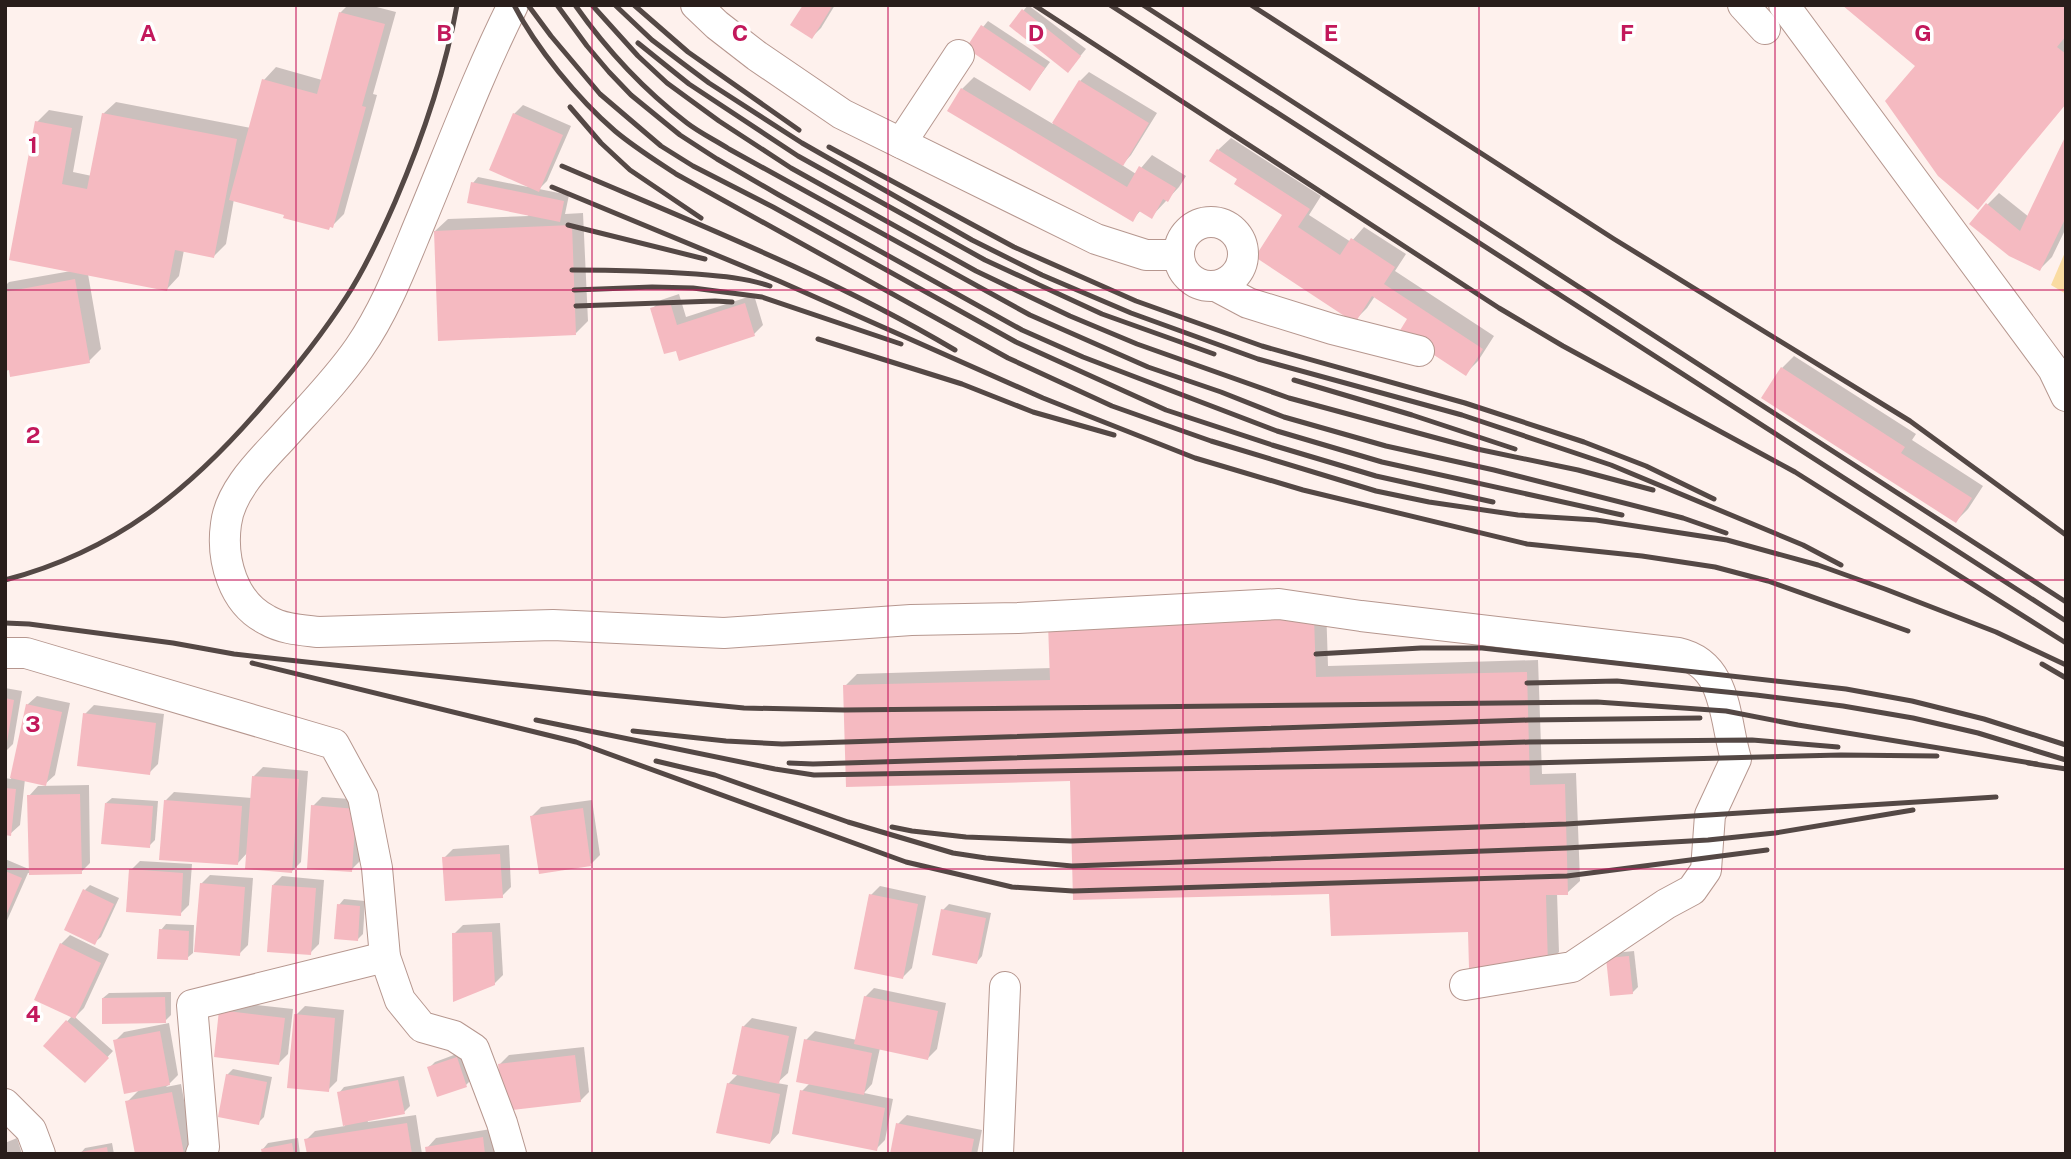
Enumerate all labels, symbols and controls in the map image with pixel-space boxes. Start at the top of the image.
text: A [140,19,157,46]
text: B [436,19,452,46]
text: C [732,19,748,46]
text: D [1028,19,1044,46]
text: E [1324,19,1338,46]
text: F [1620,19,1634,46]
text: G [1914,19,1932,46]
text: 1 [28,131,38,158]
text: 2 [26,421,40,448]
text: 3 [25,710,41,737]
text: 4 [25,1000,41,1027]

